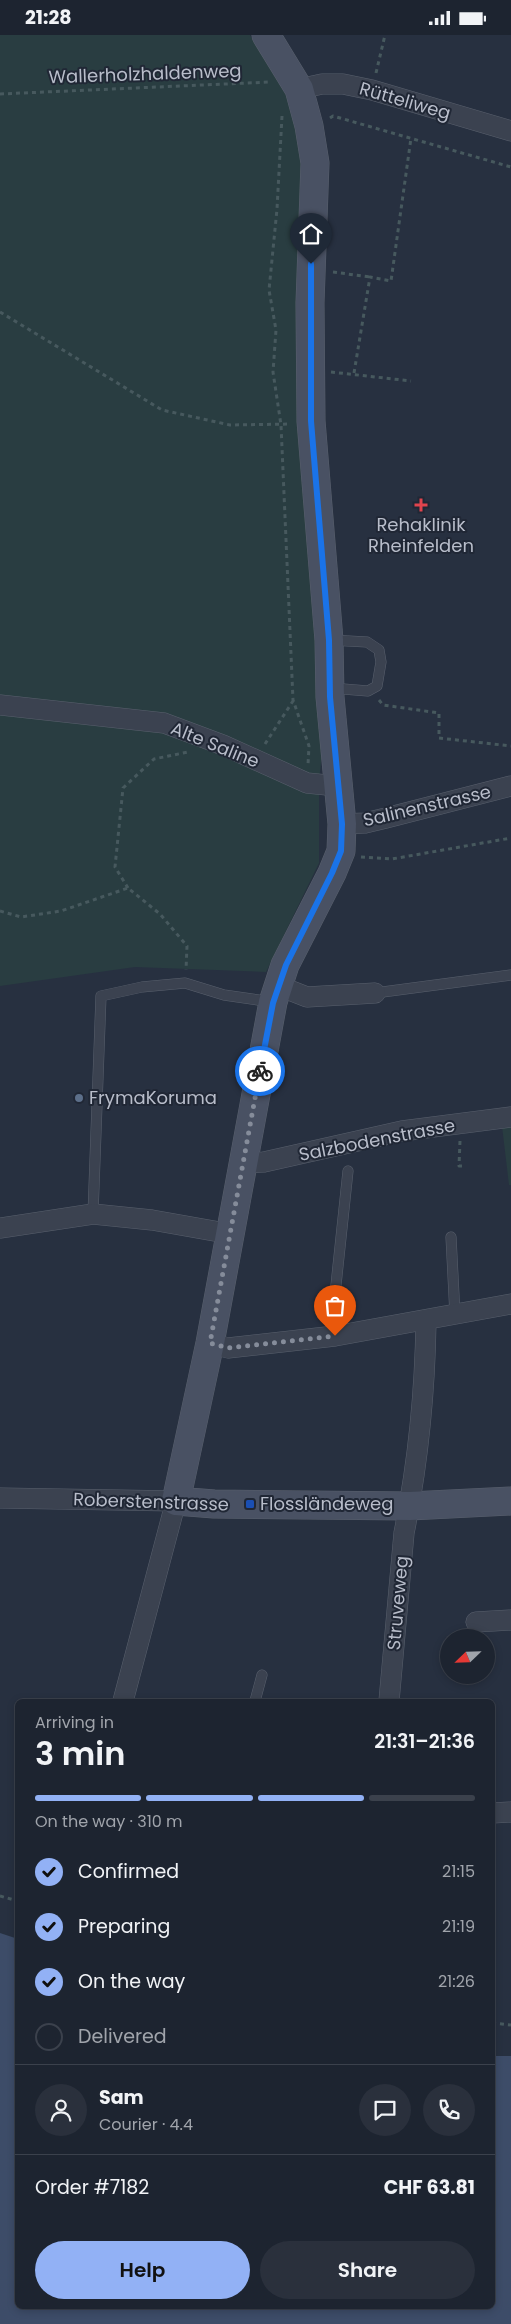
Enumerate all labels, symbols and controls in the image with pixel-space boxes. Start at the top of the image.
text: 21:28 [25,4,72,31]
street label: Wallerholzhaldenweg [48,58,242,89]
street label: Rütteliweg [357,76,454,125]
pin [290,213,332,264]
icon: home [297,220,325,248]
marker: Rehaklinik Rheinfelden [414,498,428,512]
place label: Rehaklinik Rheinfelden [368,512,474,558]
street label: Alte Saline [167,715,263,774]
street label: Salinenstrasse [360,779,493,832]
courier [235,1046,285,1096]
icon: bike [246,1057,274,1085]
place label: FrymaKoruma [89,1085,217,1110]
marker: FrymaKoruma [73,1092,85,1104]
street label: Salzbodenstrasse [297,1112,457,1167]
pin [314,1285,356,1336]
icon: bag [321,1292,349,1320]
street label: Roberstenstrasse [73,1486,229,1517]
place label: Flossländeweg [260,1491,393,1516]
marker: Flossländeweg [244,1498,256,1510]
street label: Struveweg [381,1555,414,1651]
north arrow [440,1629,495,1684]
map controls [440,1629,495,1684]
text: Arriving in [35,1711,114,1734]
text: 21:31–21:36 [374,1728,475,1755]
text: 3 min [35,1731,125,1776]
text: On the way · 310 m [35,1810,183,1833]
icon: check [35,1858,63,1886]
text: Confirmed [78,1858,179,1885]
text: 21:15 [442,1860,475,1883]
icon: check [35,1913,63,1941]
text: Preparing [78,1913,170,1940]
text: 21:19 [442,1915,475,1938]
icon: check [35,1968,63,1996]
text: On the way [78,1968,185,1995]
text: 21:26 [438,1970,475,1993]
text: Delivered [78,2023,167,2050]
button: person [35,2084,87,2136]
text: Sam [99,2084,144,2111]
button: chat [359,2084,411,2136]
button: phone [423,2084,475,2136]
text: Courier · 4.4 [99,2113,193,2136]
text: Order #7182 [35,2174,149,2201]
text: CHF 63.81 [384,2174,475,2201]
button: Help [35,2241,250,2299]
button: Share [260,2241,475,2299]

